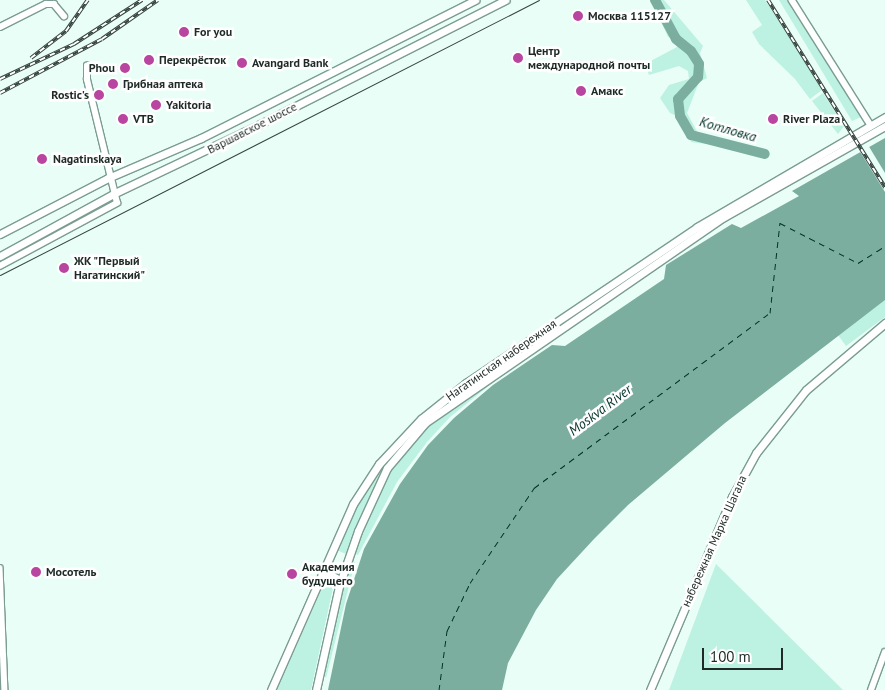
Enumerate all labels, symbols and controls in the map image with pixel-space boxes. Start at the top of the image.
place label: Москва 115127 [588,9,671,23]
marker: Москва 115127 [572,10,584,22]
place label: For you [194,25,232,39]
marker: For you [178,26,190,38]
place label: Центр международной почты [528,44,650,72]
marker: Центр международной почты [512,52,524,64]
place label: Перекрёсток [159,53,226,67]
marker: Перекрёсток [143,54,155,66]
place label: Avangard Bank [252,56,328,70]
marker: Avangard Bank [236,57,248,69]
place label: Phou [89,61,115,75]
marker: Phou [119,62,131,74]
place label: Грибная аптека [123,77,203,91]
marker: Грибная аптека [107,78,119,90]
place label: Амакс [591,84,623,98]
marker: Амакс [575,85,587,97]
place label: Rostic's [51,88,89,102]
marker: Rostic's [93,89,105,101]
place label: Yakitoria [166,98,211,112]
marker: Yakitoria [150,99,162,111]
street label: Варшавское шоссе [205,99,299,157]
place label: VTB [133,112,154,126]
place label: River Plaza [783,112,840,126]
marker: VTB [117,113,129,125]
water label: Котловка [698,113,758,145]
marker: River Plaza [767,113,779,125]
marker: Nagatinskaya [35,152,49,166]
place label: Nagatinskaya [53,152,122,166]
place label: ЖК "Первый Нагатинский" [74,254,145,282]
marker: ЖК "Первый Нагатинский" [58,262,70,274]
street label: Нагатинская набережная [443,316,559,404]
water label: Moskva River [565,381,635,439]
street label: набережная Марка Шагала [678,473,750,609]
place label: Академия будущего [302,560,355,588]
place label: Мосотель [46,565,96,579]
marker: Мосотель [30,566,42,578]
marker: Академия будущего [286,568,298,580]
scale bar [705,638,786,670]
text: 100 m [710,647,751,666]

